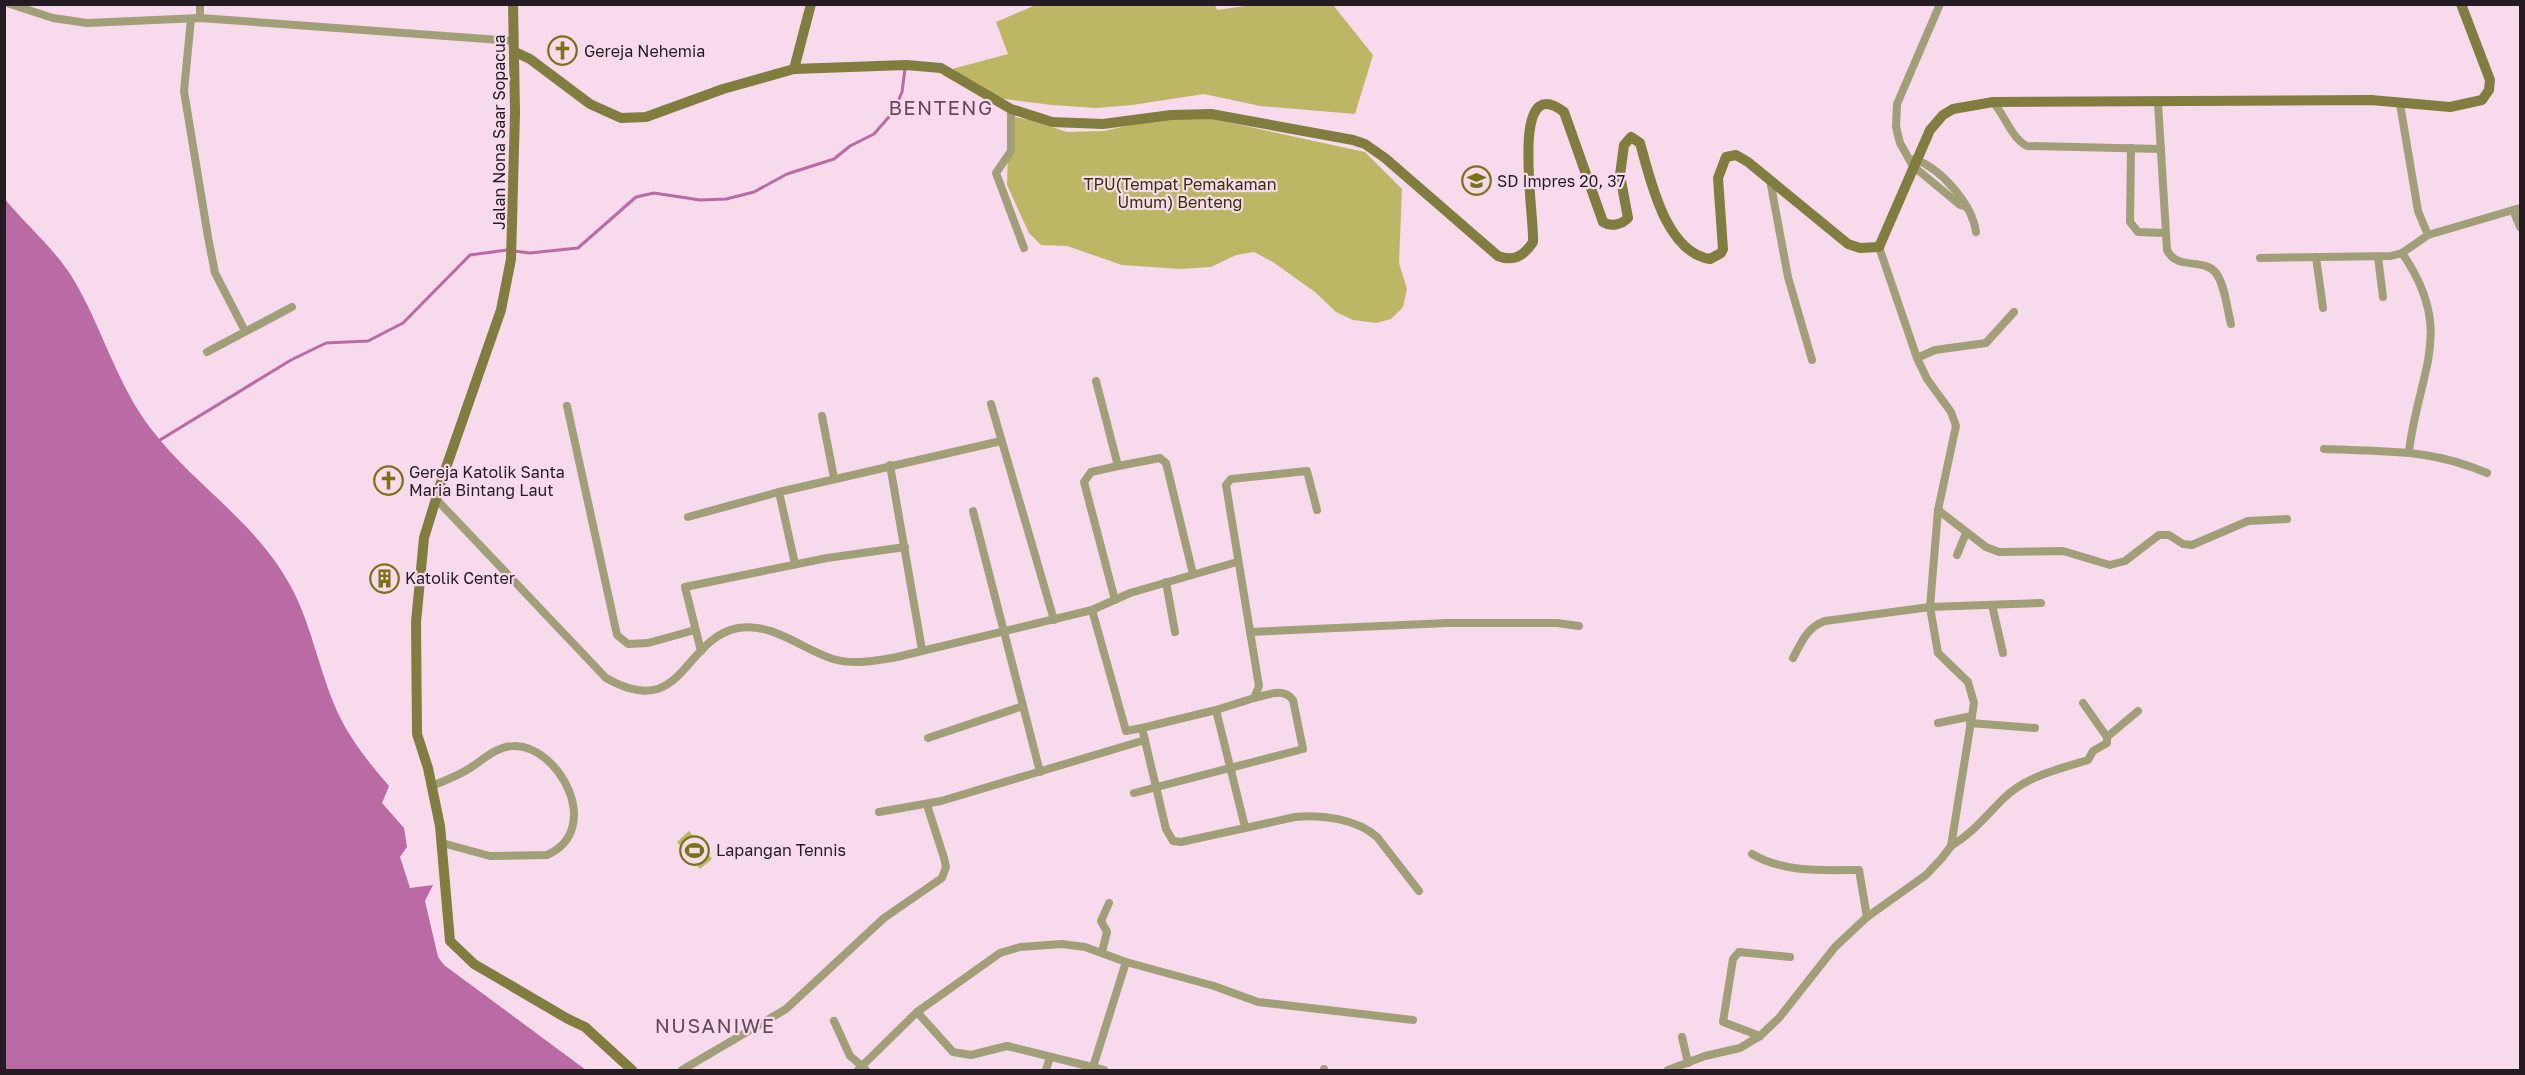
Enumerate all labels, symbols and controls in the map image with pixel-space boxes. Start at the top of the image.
street label: Jalan Nona Saar Sopacua [489,34,509,230]
church icon: Gereja Nehemia [547,35,579,67]
place label: Gereja Nehemia [584,41,705,61]
district label: BENTENG [888,95,994,119]
school or university icon: SD Impres 20, 37 [1460,165,1492,197]
place label: SD Impres 20, 37 [1497,171,1625,191]
park label: TPU(Tempat Pemakaman Umum) Benteng [1084,174,1276,212]
place label: Gereja Katolik Santa Maria Bintang Laut [409,462,565,500]
church icon: Gereja Katolik Santa Maria Bintang Laut [372,465,404,497]
building icon: Katolik Center [368,562,400,594]
place label: Katolik Center [405,568,515,588]
sports icon: Lapangan Tennis [679,834,711,866]
place label: Lapangan Tennis [716,840,846,860]
district label: NUSANIWE [655,1013,775,1037]

